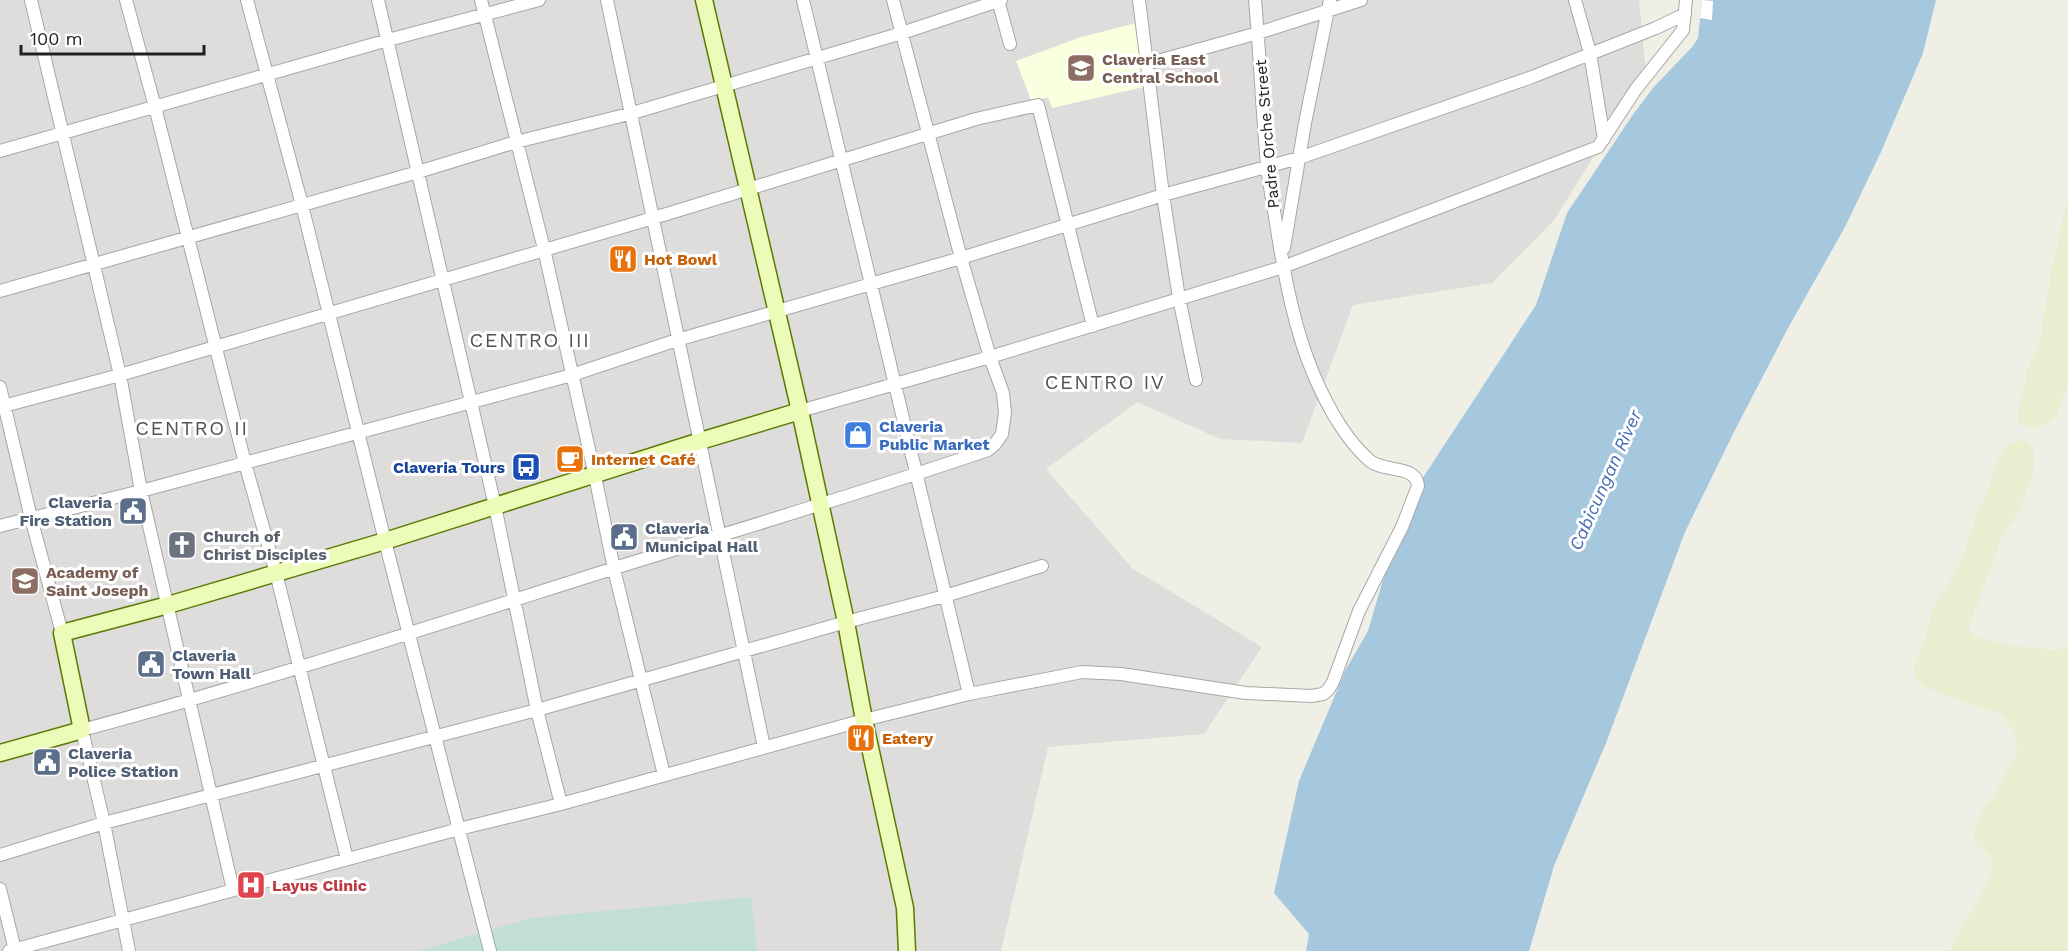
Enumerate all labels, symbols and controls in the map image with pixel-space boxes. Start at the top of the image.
scale bar [21,18,204,56]
text: 100 m [30,28,83,49]
place label: Claveria East Central School [1102,50,1219,87]
school or university icon: Claveria East Central School [1065,52,1097,84]
street label: Padre Orche Street [1251,58,1283,209]
restaurant icon: Hot Bowl [607,243,639,275]
place label: Hot Bowl [644,250,718,269]
district label: CENTRO III [470,328,590,352]
district label: CENTRO IV [1045,370,1165,394]
water label: Cabicungan River [1565,406,1646,553]
district label: CENTRO II [135,416,249,440]
place label: Claveria Public Market [879,417,990,454]
shop icon: Claveria Public Market [842,419,874,451]
cafe icon: Internet Café [554,443,586,475]
place label: Internet Café [591,450,696,469]
bus stop icon: Claveria Tours [510,451,542,483]
place label: Claveria Tours [393,458,505,477]
place label: Claveria Fire Station [19,493,113,530]
public building icon: Claveria Fire Station [117,495,149,527]
place label: Claveria Municipal Hall [645,519,759,556]
public building icon: Claveria Municipal Hall [608,521,640,553]
place label: Church of Christ Disciples [203,527,327,564]
church icon: Church of Christ Disciples [166,529,198,561]
place label: Academy of Saint Joseph [46,563,149,600]
school or university icon: Academy of Saint Joseph [9,565,41,597]
place label: Claveria Town Hall [172,646,252,683]
public building icon: Claveria Town Hall [135,648,167,680]
restaurant icon: Eatery [845,722,877,754]
place label: Eatery [882,729,934,748]
place label: Claveria Police Station [68,744,178,781]
public building icon: Claveria Police Station [31,746,63,778]
hospital icon: Layus Clinic [235,869,267,901]
place label: Layus Clinic [272,876,367,895]

